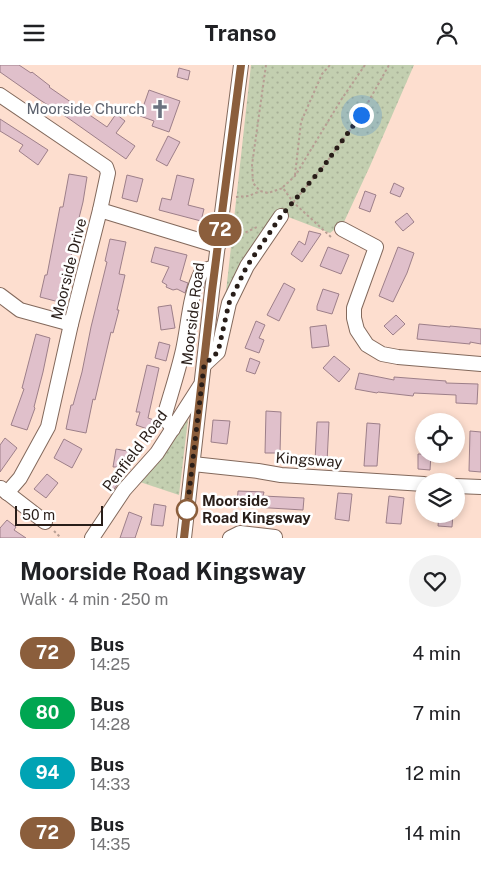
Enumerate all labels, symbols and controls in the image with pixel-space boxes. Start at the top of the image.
icon: menu [20,19,48,47]
icon: person [433,19,461,47]
text: Transo [205,20,276,46]
church icon: Moorside Church [149,98,171,120]
place label: Moorside Church [27,100,145,117]
your location [349,103,374,128]
line badge: 72 [198,214,242,246]
street label: Moorside Drive [48,216,89,321]
text: 72 [209,219,231,240]
street label: Moorside Road [178,261,207,366]
street label: Penfield Road [99,407,170,494]
map controls [415,413,465,523]
button: locate [415,413,465,463]
street label: Kingsway [275,449,343,470]
button: layers [415,473,465,523]
place label: Moorside Road Kingsway [202,492,311,526]
marker: Moorside Road Kingsway [176,499,198,521]
scale bar [15,503,102,526]
text: 50 m [22,507,55,523]
button: heart [409,555,461,607]
text: Moorside Road Kingsway [20,557,306,585]
text: Walk · 4 min · 250 m [20,590,168,609]
text: Bus [90,633,124,655]
text: 72 [36,642,59,663]
text: 4 min [412,642,461,664]
text: 14:25 [90,655,130,674]
text: Bus [90,693,124,715]
text: 80 [36,702,59,723]
text: 7 min [413,702,461,724]
text: 14:28 [90,715,130,734]
text: Bus [90,753,124,775]
text: 94 [36,762,59,783]
text: 12 min [405,762,461,784]
text: 14:33 [90,775,130,794]
text: Bus [90,813,124,835]
text: 72 [36,822,59,843]
text: 14 min [404,822,461,844]
text: 14:35 [90,835,131,854]

